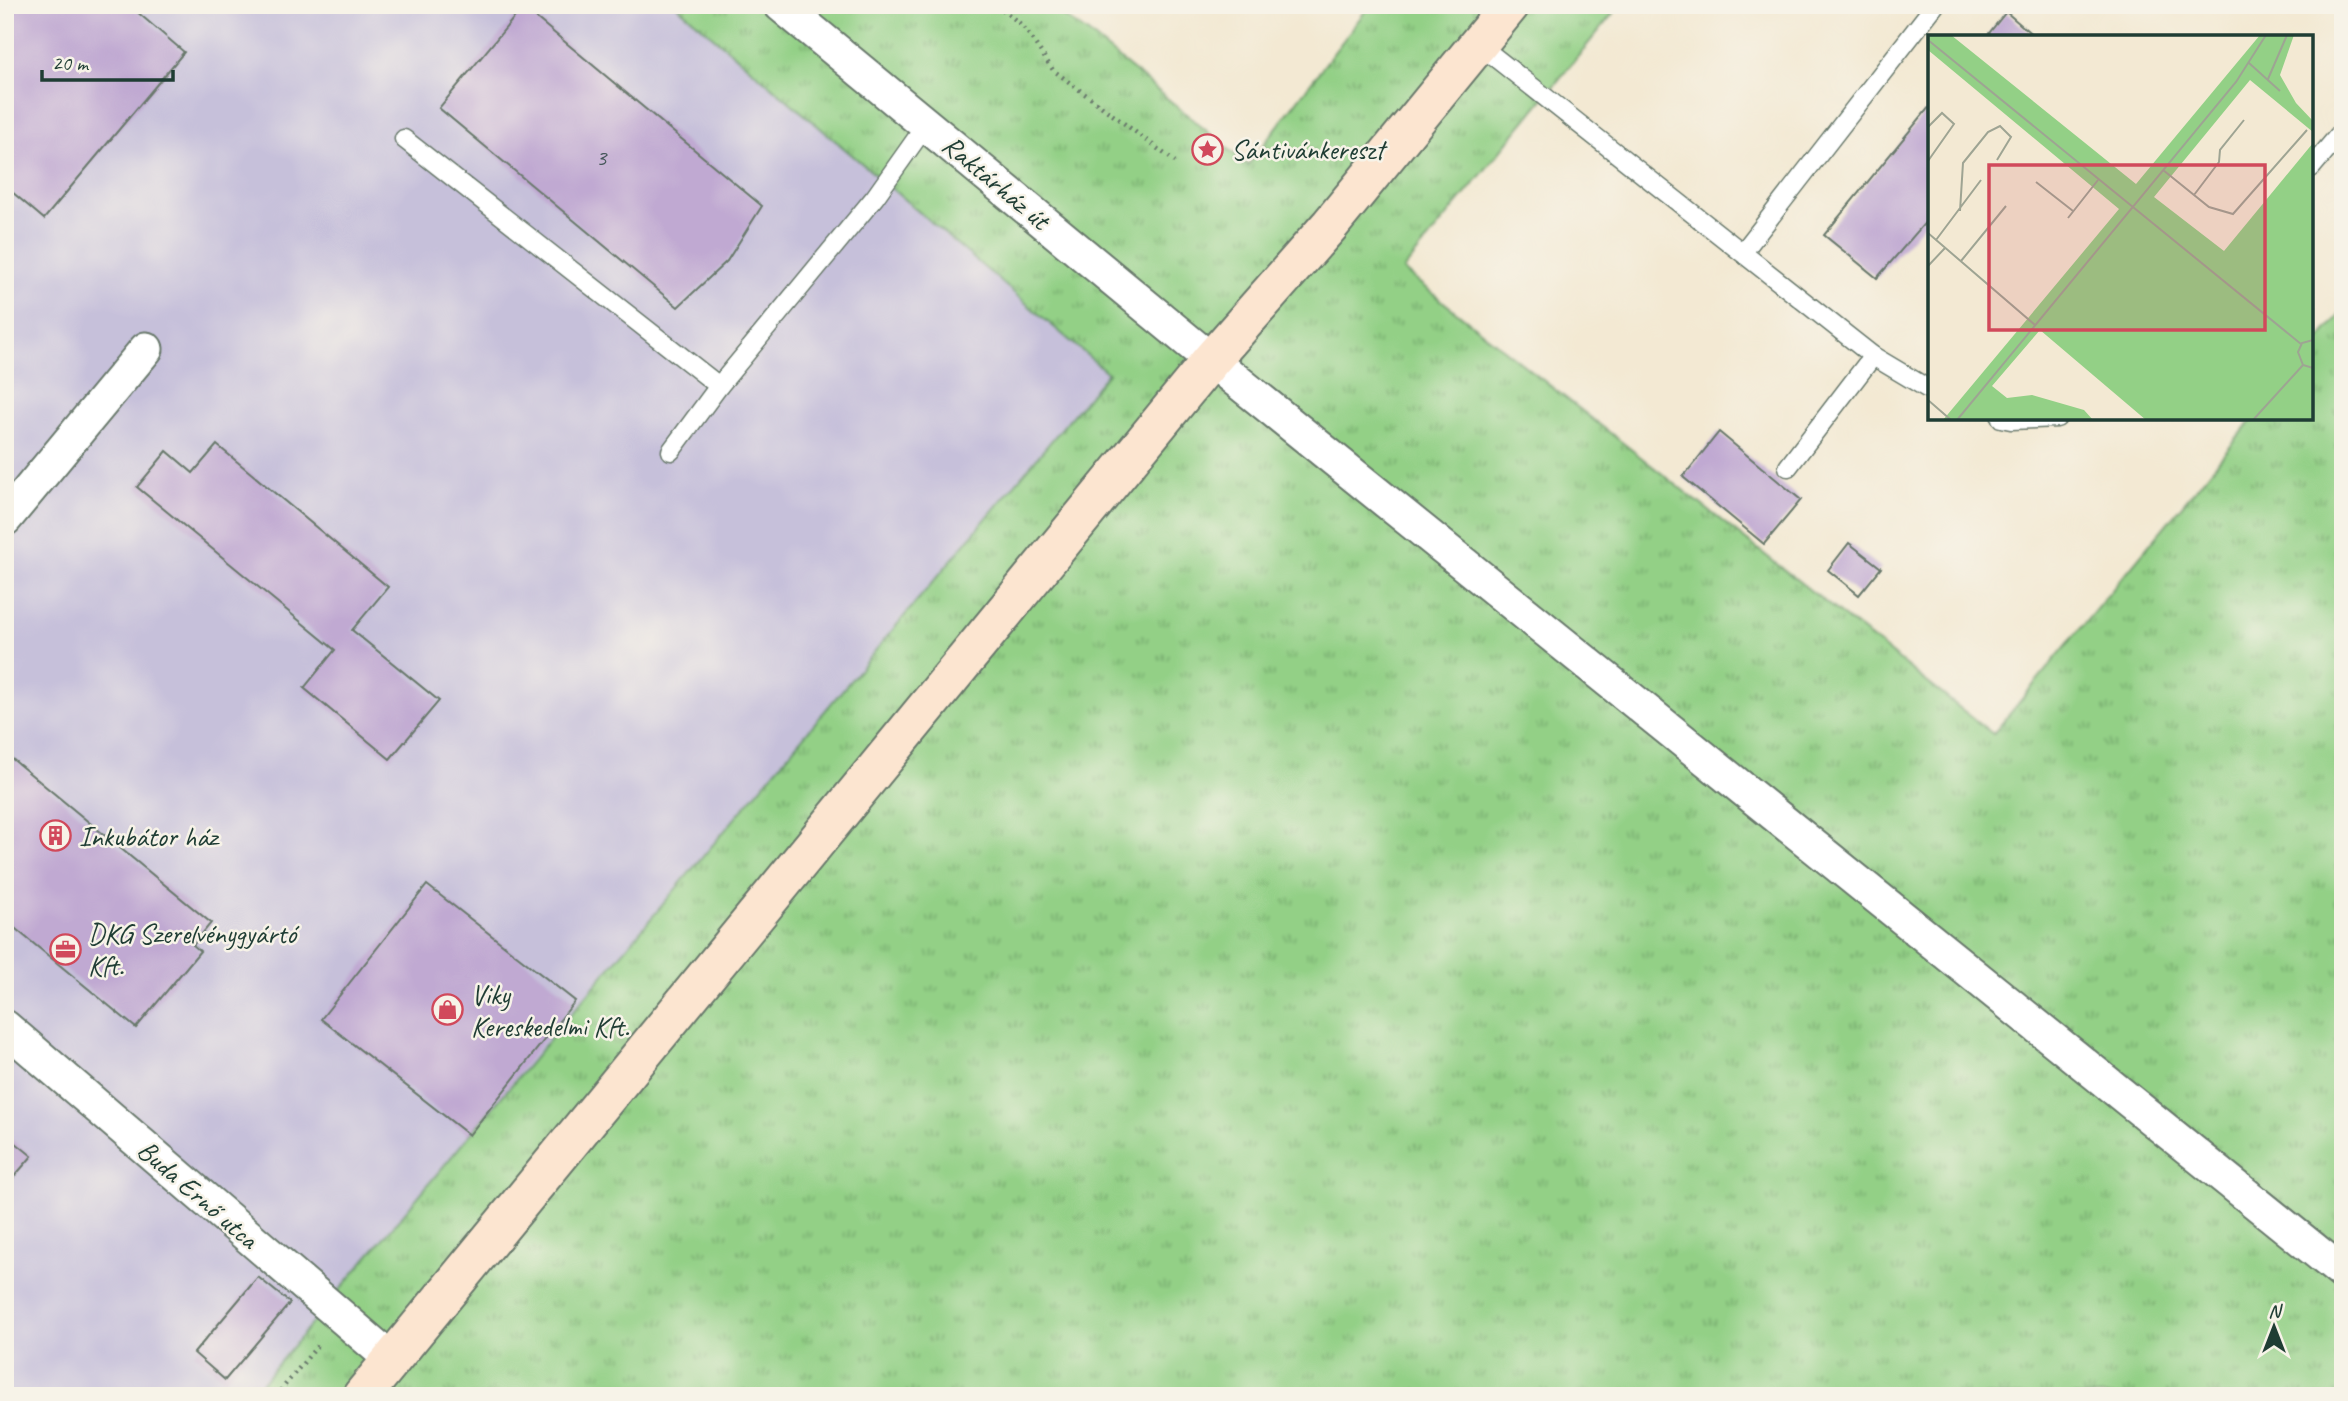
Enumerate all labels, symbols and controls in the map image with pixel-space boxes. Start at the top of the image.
inset map [1928,35,2313,420]
scale bar [42,38,173,82]
text: 20 m [52,50,90,76]
street label: Raktárház út [935,127,1059,239]
place icon: Sántivánkereszt [1191,132,1225,166]
place label: Sántivánkereszt [1231,132,1388,167]
house number: 3 [596,142,609,172]
building icon: Inkubátor ház [39,819,73,853]
place label: Inkubátor ház [79,819,220,854]
place label: DKG Szerelvénygyártó Kft. [88,916,300,983]
office icon: DKG Szerelvénygyártó Kft. [48,932,82,966]
place label: Viky Kereskedelmi Kft. [471,977,630,1044]
shop icon: Viky Kereskedelmi Kft. [431,993,465,1027]
street label: Buda Ernő utca [130,1132,267,1257]
north arrow [2240,1292,2310,1362]
text: N [2268,1299,2283,1323]

